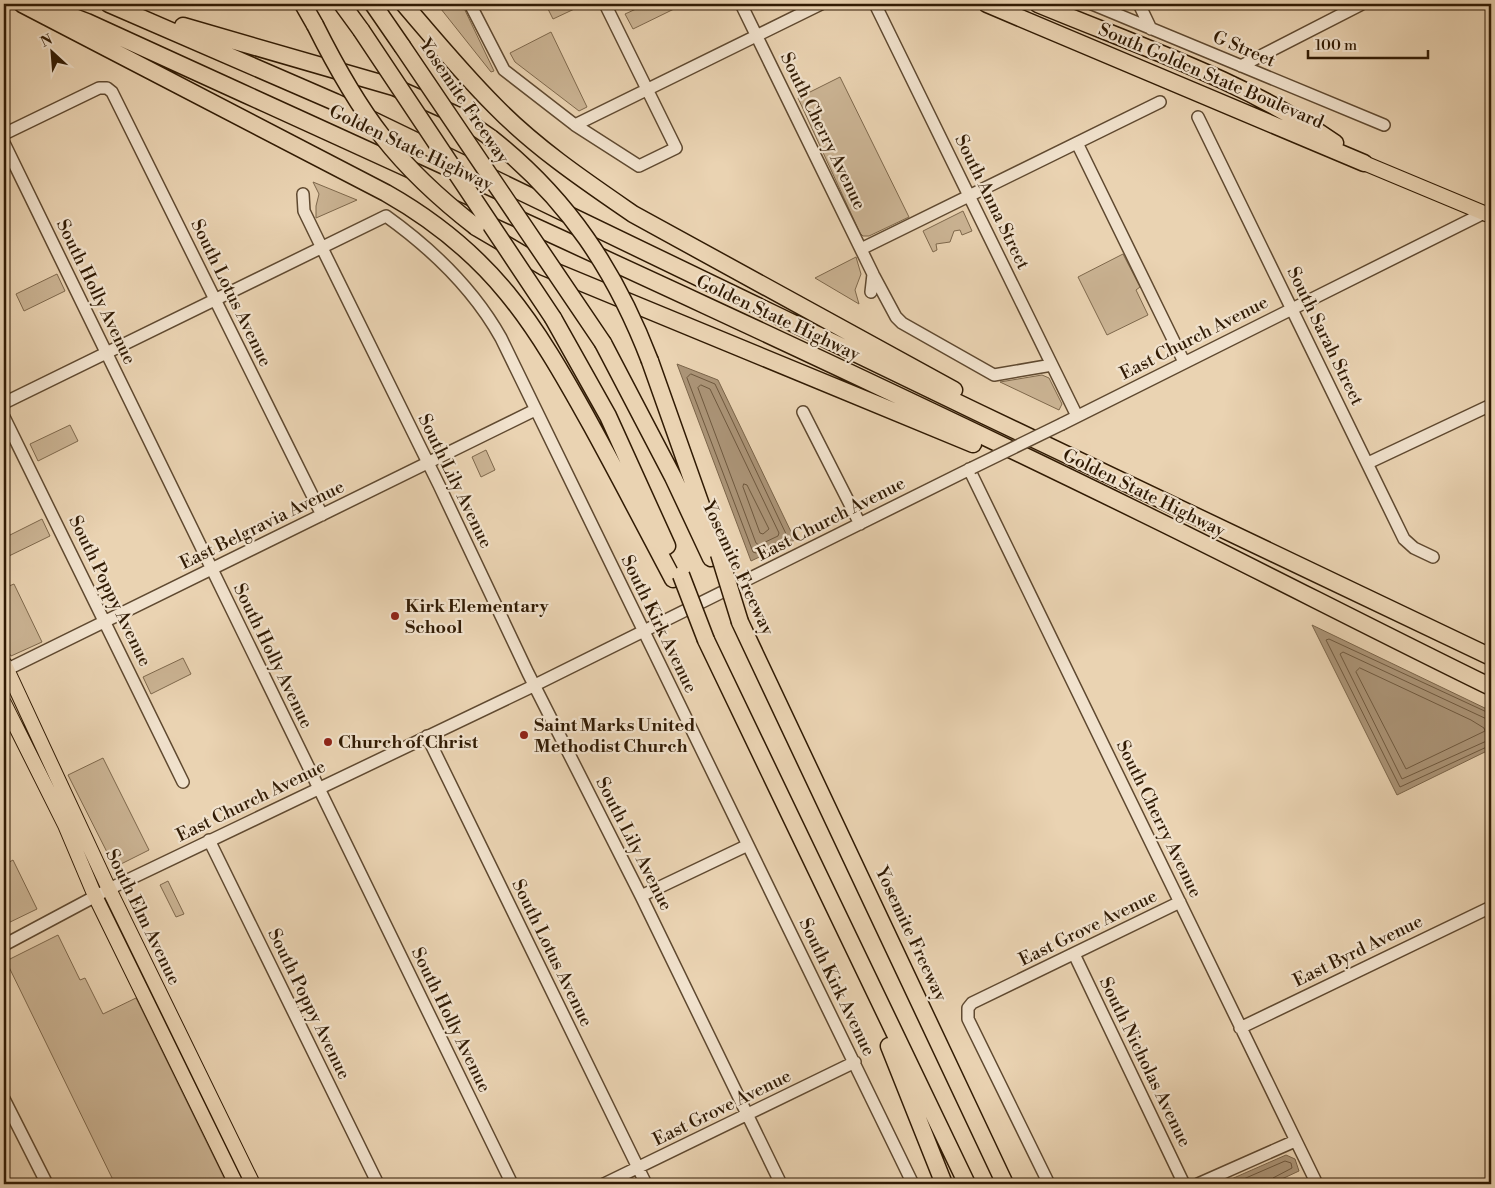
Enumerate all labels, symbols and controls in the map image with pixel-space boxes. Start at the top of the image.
street label: South Golden State Boulevard [1095,18,1328,134]
street label: G Street [1209,26,1279,73]
north arrow [28,28,78,78]
scale bar [1308,28,1428,60]
text: N [38,31,56,52]
street label: Yosemite Freeway [413,33,514,168]
text: 100 m [1315,36,1357,55]
street label: South Cherry Avenue [775,49,871,213]
street label: Golden State Highway [325,100,497,196]
street label: South Anna Street [949,131,1035,274]
street label: South Holly Avenue [51,216,141,368]
street label: South Lotus Avenue [185,216,277,370]
street label: South Sarah Street [1281,263,1369,410]
street label: Golden State Highway [692,270,864,366]
street label: East Church Avenue [1116,291,1272,385]
street label: South Lily Avenue [412,410,498,552]
street label: Golden State Highway [1059,444,1229,542]
street label: East Church Avenue [753,472,909,566]
street label: East Belgravia Avenue [176,475,348,575]
street label: Yosemite Freeway [696,496,779,639]
street label: South Poppy Avenue [63,512,157,670]
street label: South Kirk Avenue [616,551,702,697]
street label: South Holly Avenue [228,580,318,732]
place label: Kirk Elementary School [405,595,550,639]
marker: Kirk Elementary School [389,610,401,622]
place label: Saint Marks United Methodist Church [534,714,695,758]
marker: Saint Marks United Methodist Church [518,729,530,741]
place label: Church of Christ [338,731,479,754]
marker: Church of Christ [322,736,334,748]
street label: South Cherry Avenue [1111,737,1207,901]
street label: East Church Avenue [173,755,329,847]
street label: South Lily Avenue [590,773,678,915]
street label: South Elm Avenue [100,845,186,989]
street label: Yosemite Freeway [869,862,952,1005]
street label: South Lotus Avenue [506,876,598,1030]
street label: East Grove Avenue [1015,885,1161,971]
street label: East Byrd Avenue [1289,910,1427,992]
street label: South Kirk Avenue [794,914,880,1060]
street label: South Poppy Avenue [262,925,356,1083]
street label: South Holly Avenue [406,944,496,1096]
street label: South Nicholas Avenue [1094,973,1196,1151]
street label: East Grove Avenue [649,1065,795,1151]

